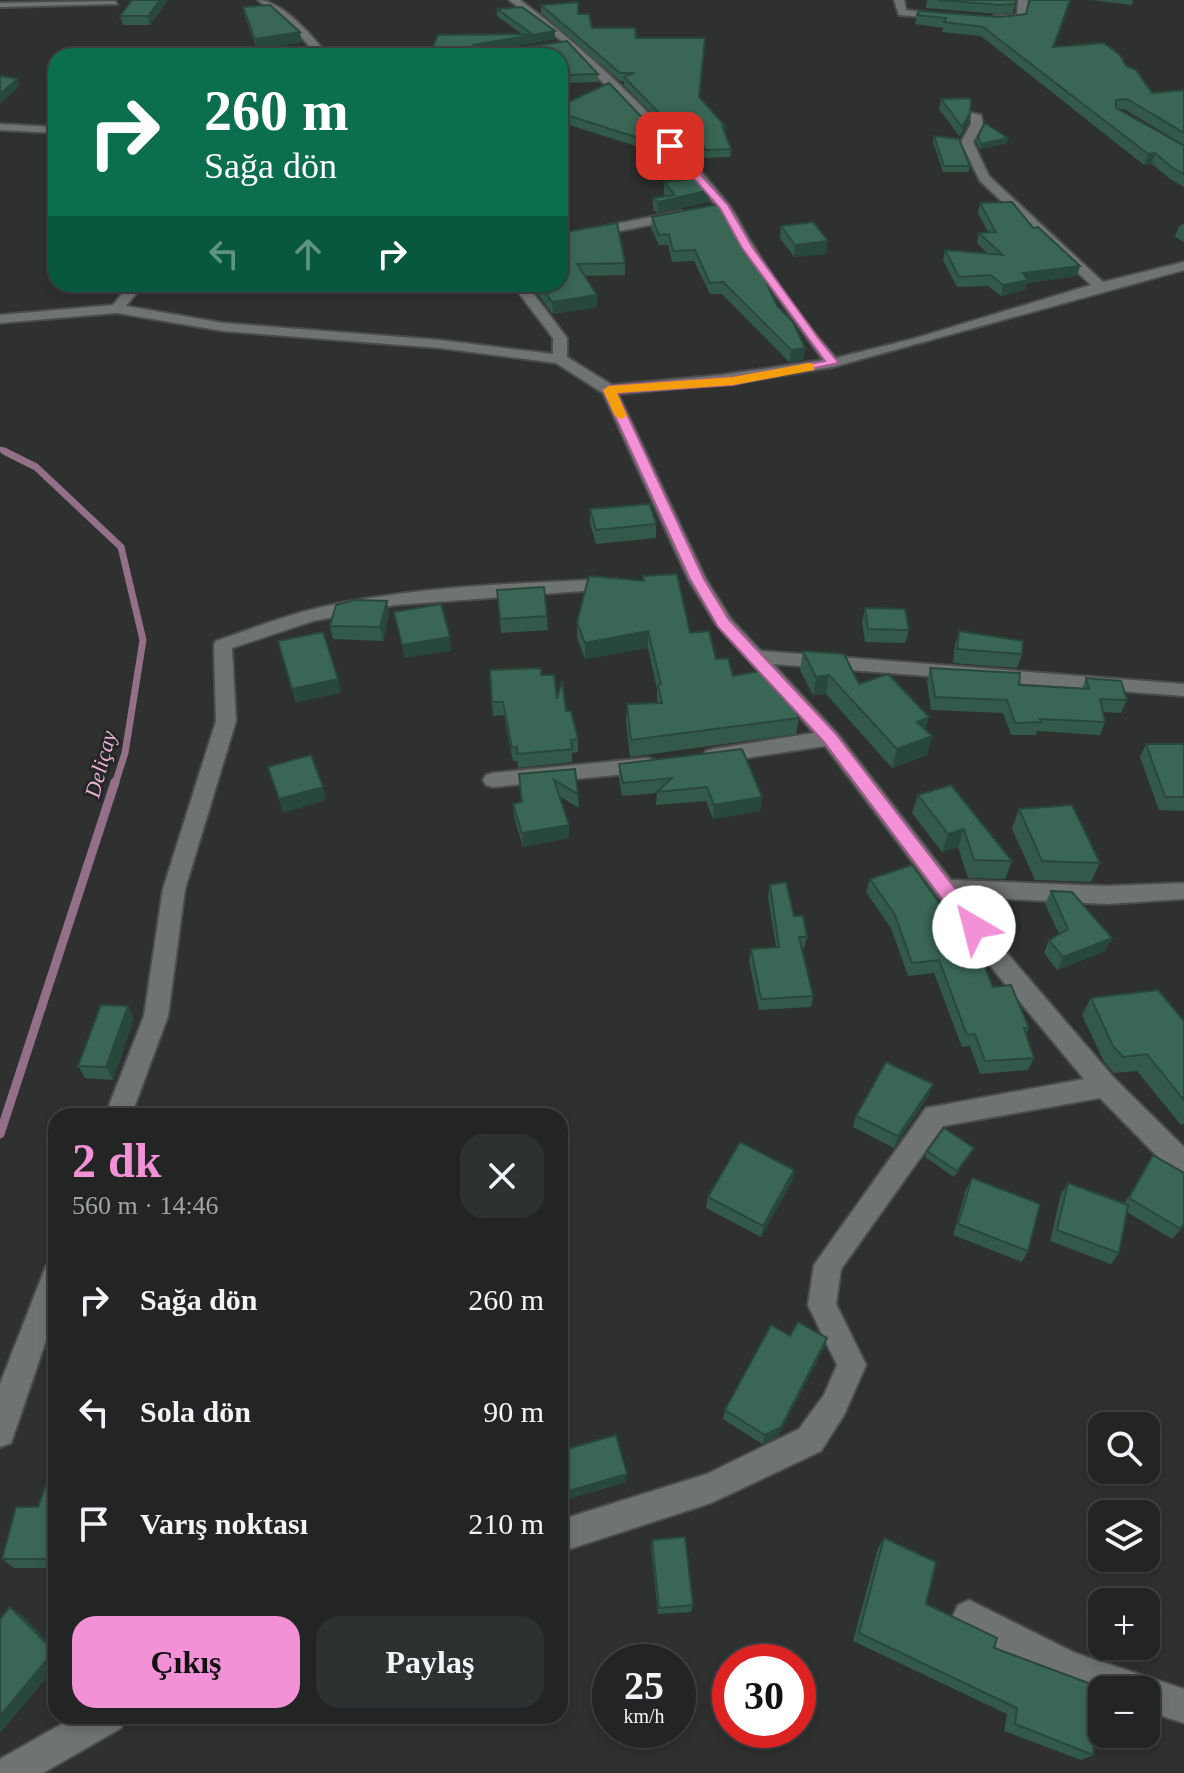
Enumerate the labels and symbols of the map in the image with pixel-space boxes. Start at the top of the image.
pin [636,112,704,180]
water label: Deliçay [79,728,121,801]
position arrow [932,885,1016,969]
speed limit sign: 30 [712,1644,816,1748]

